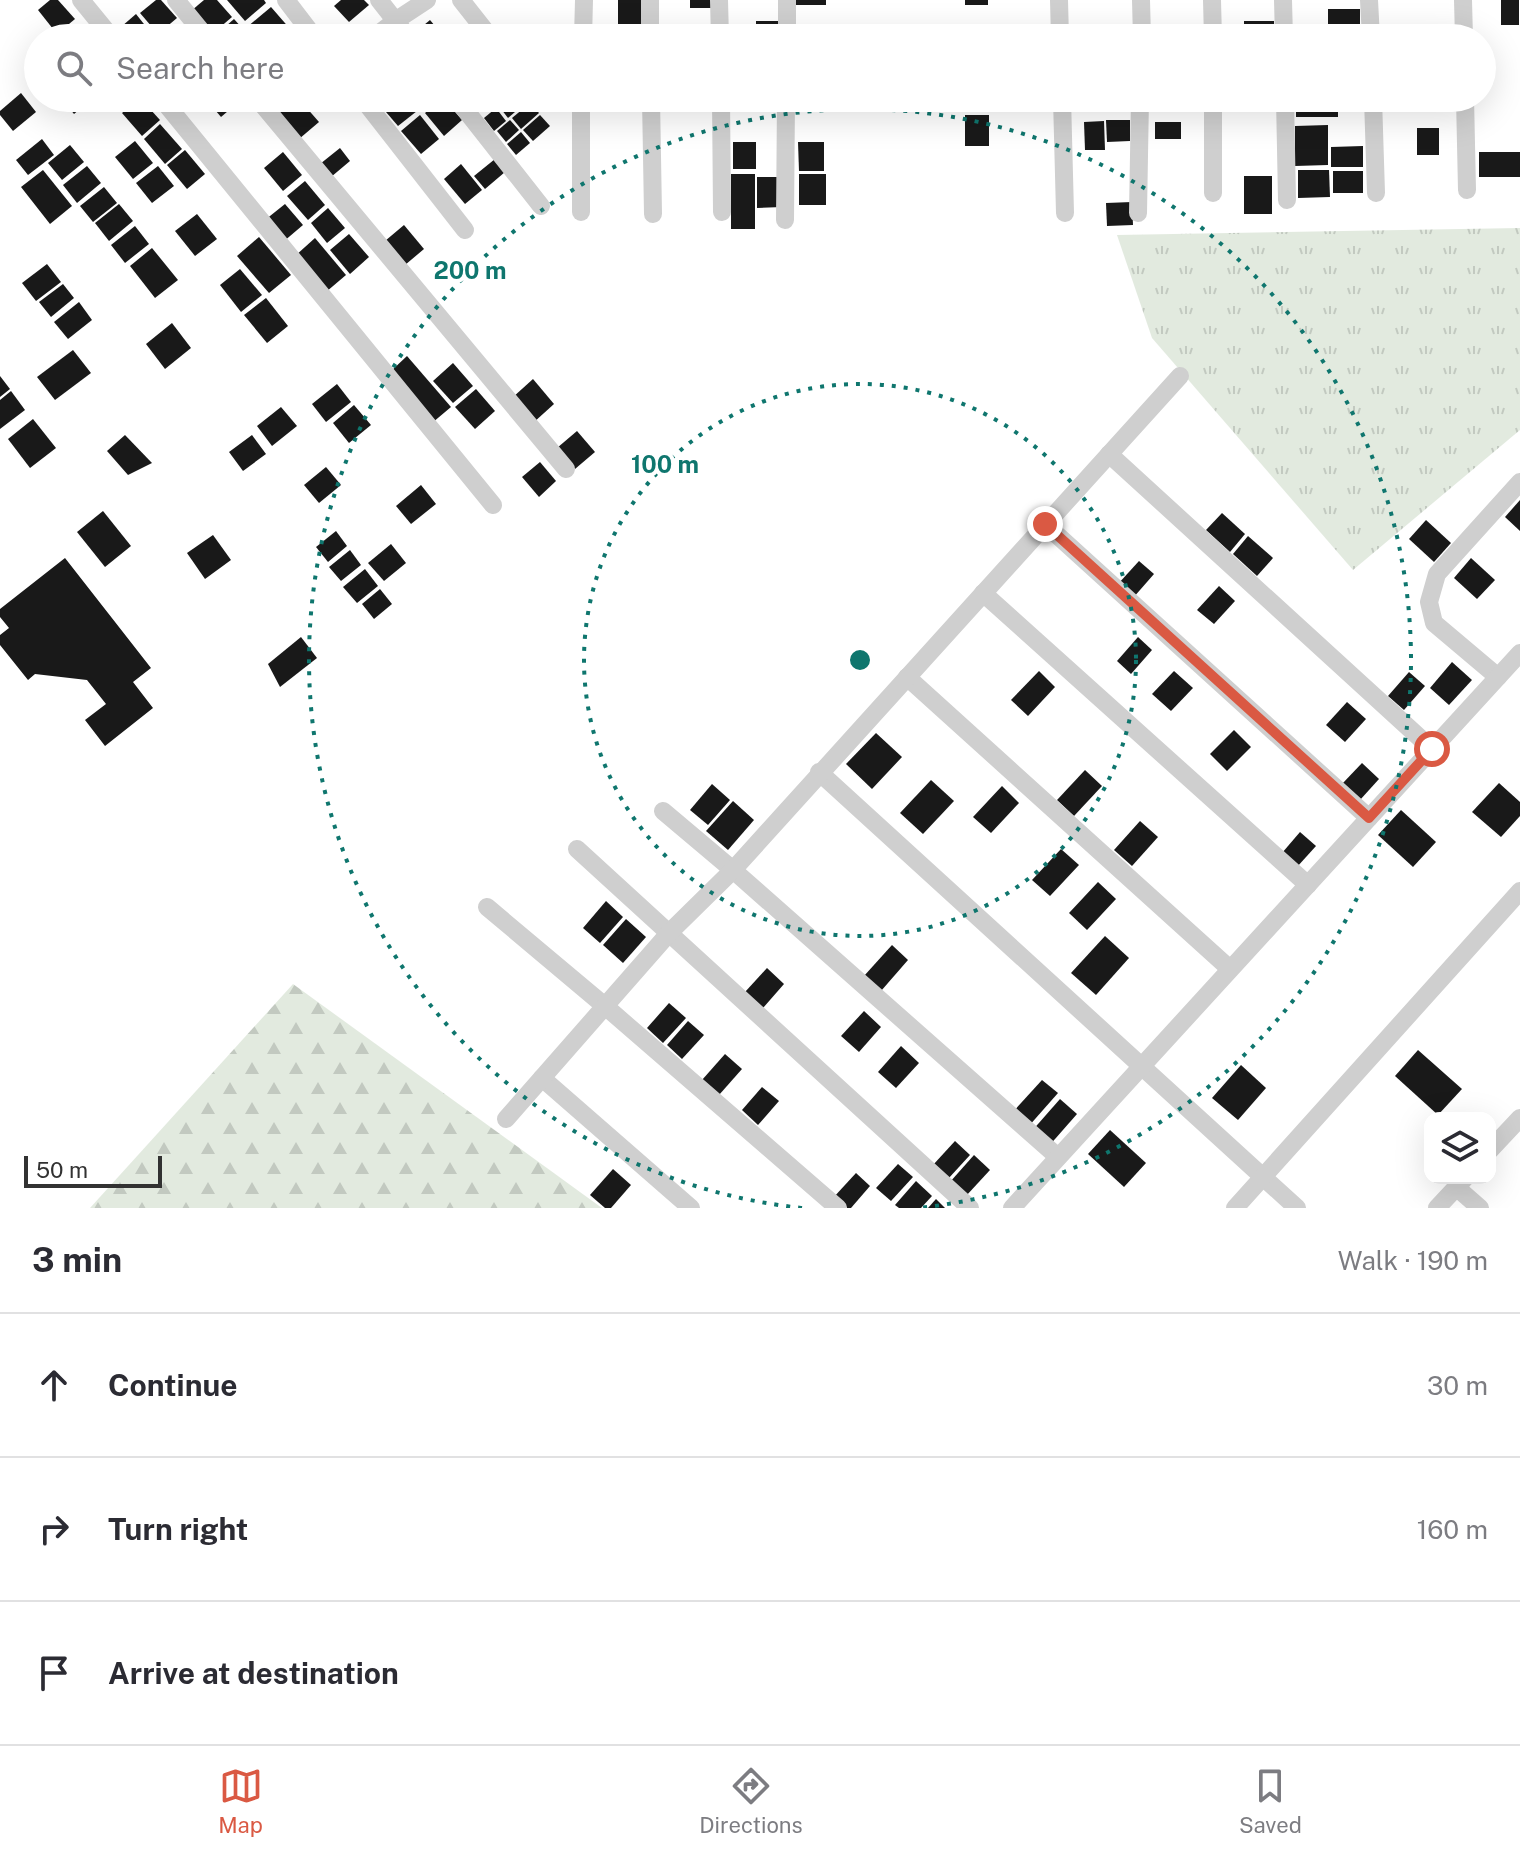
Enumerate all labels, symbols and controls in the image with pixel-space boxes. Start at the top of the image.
search box [24,24,1496,112]
icon: search [52,46,96,90]
text: Search here [116,50,284,86]
text: 200 m [433,256,507,284]
text: 100 m [631,450,699,478]
route end [1027,506,1063,542]
centre of rings [846,646,874,674]
route start [1414,731,1450,767]
map controls [1424,1112,1496,1184]
button: layers [1424,1112,1496,1184]
scale bar [24,1152,162,1188]
text: 50 m [36,1157,88,1183]
text: 3 min [32,1240,122,1280]
text: Walk · 190 m [1338,1245,1488,1276]
icon: ahead [32,1363,76,1407]
text: Continue [108,1367,238,1403]
text: 30 m [1427,1370,1488,1401]
icon: right [32,1507,76,1551]
text: Turn right [108,1511,248,1547]
text: 160 m [1417,1514,1488,1545]
icon: arrive [32,1651,76,1695]
text: Arrive at destination [108,1655,399,1691]
tab: Map [218,1764,263,1838]
tab: Directions [699,1764,803,1838]
tab: Saved [1239,1764,1302,1838]

